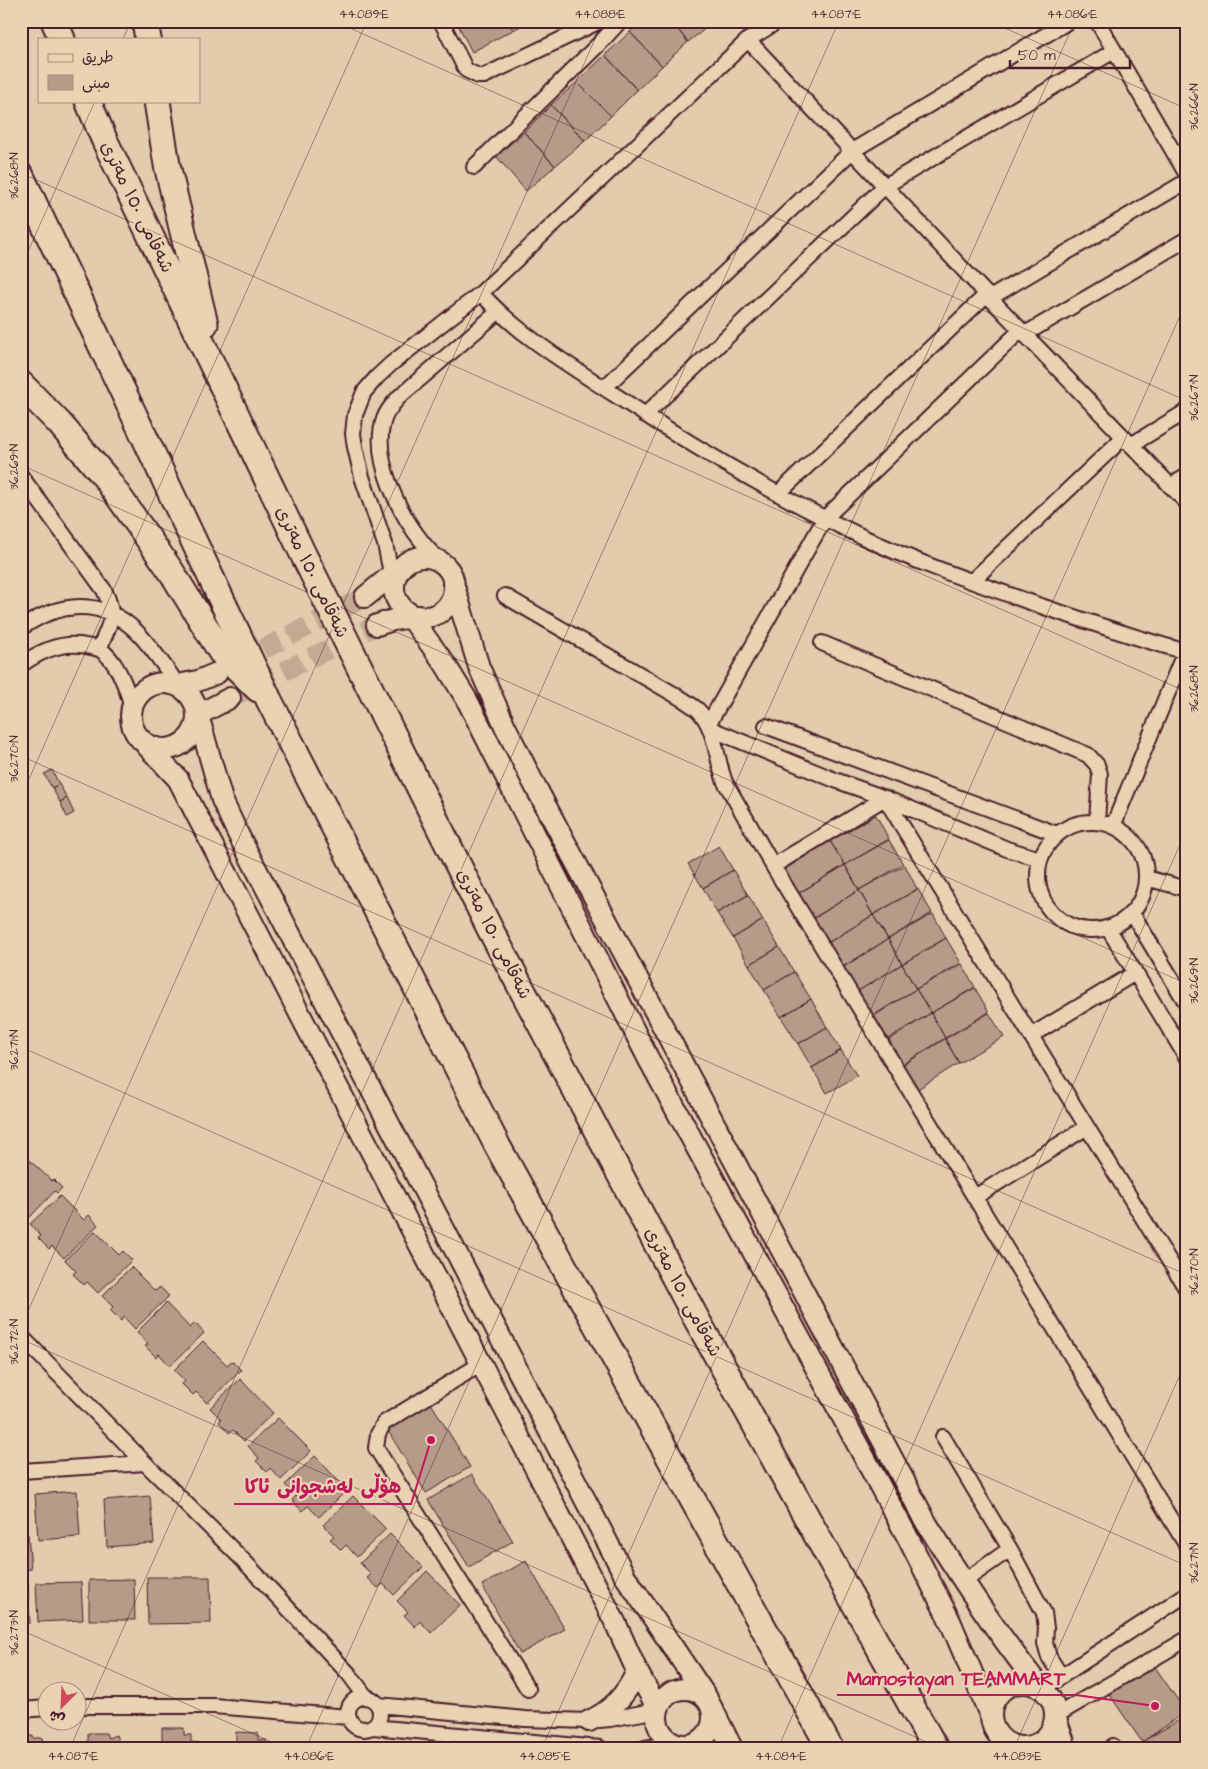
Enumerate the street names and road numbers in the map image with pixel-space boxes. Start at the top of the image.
street label: شەقامی ١٥٠ مەتری [94,137,180,277]
street label: شەقامی ١٥٠ مەتری [269,502,355,642]
street label: شەقامی ١٥٠ مەتری [450,864,538,1004]
street label: شەقامی ١٥٠ مەتری [638,1223,728,1361]

